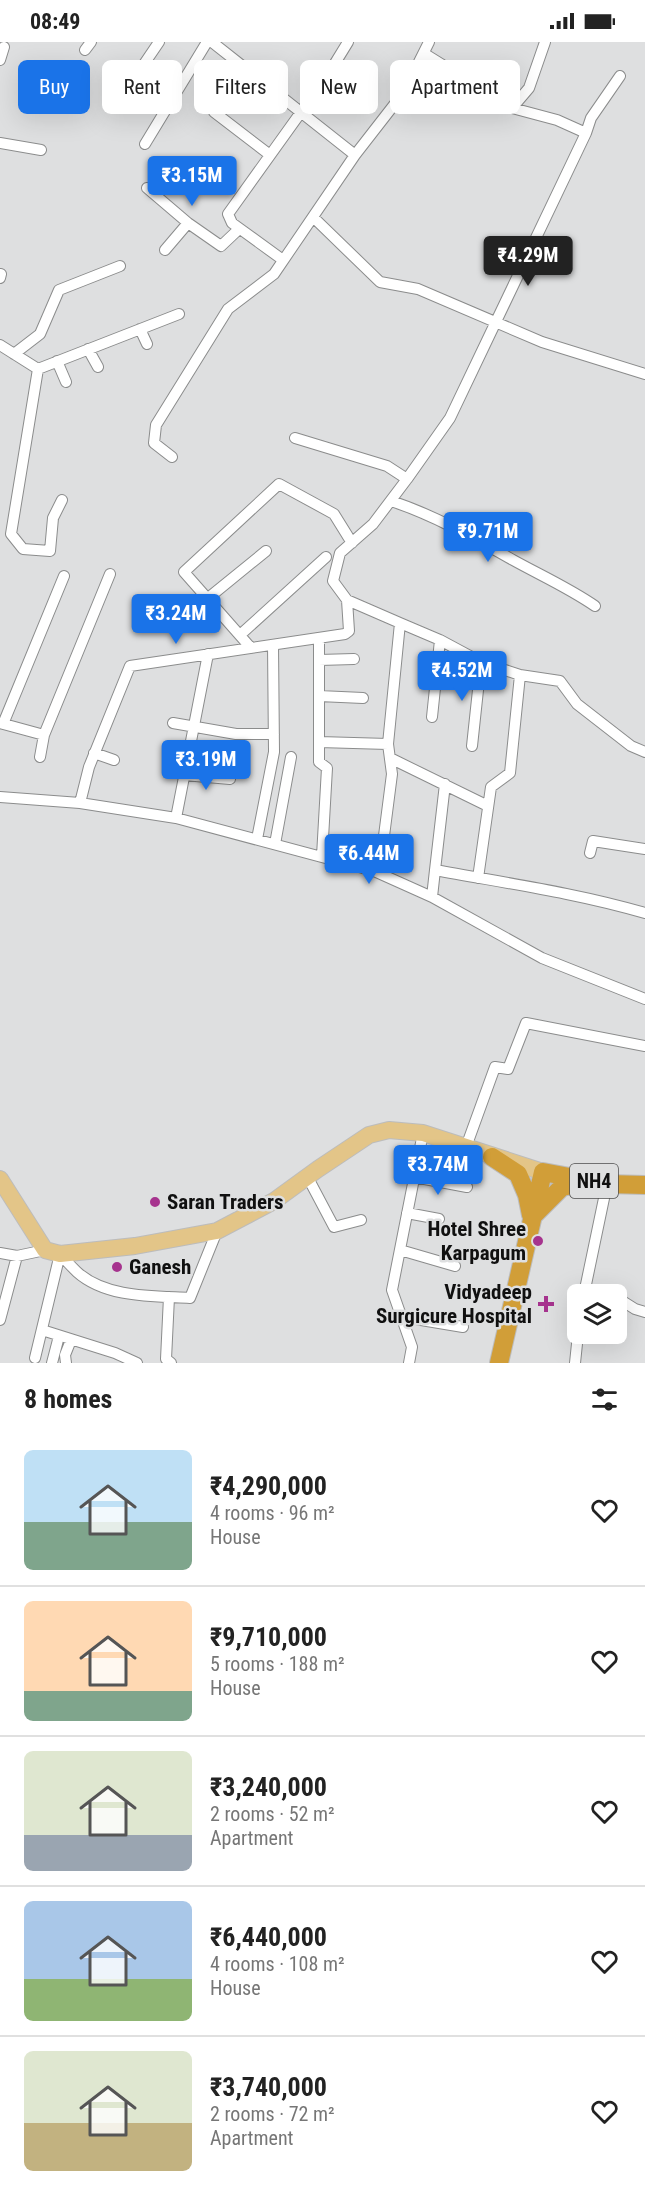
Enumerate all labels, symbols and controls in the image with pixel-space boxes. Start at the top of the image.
text: 08:49 [30,9,81,34]
chip: Buy [18,60,90,114]
chip: Rent [102,60,182,114]
chip: Filters [194,60,288,114]
chip: New [300,60,378,114]
chip: Apartment [390,60,520,114]
pin: ₹3.15M [143,156,241,207]
text: ₹3.15M [162,163,222,187]
pin: ₹4.29M [479,236,577,287]
text: ₹4.29M [498,243,558,267]
pin: ₹9.71M [439,512,537,563]
text: ₹9.71M [458,519,518,543]
pin: ₹3.24M [127,594,225,645]
text: ₹3.24M [146,601,206,625]
pin: ₹4.52M [413,651,511,702]
text: ₹4.52M [432,658,492,682]
pin: ₹3.19M [157,740,255,791]
text: ₹3.19M [176,747,236,771]
pin: ₹6.44M [320,834,418,885]
text: ₹6.44M [339,841,399,865]
pin: ₹3.74M [389,1145,487,1196]
text: ₹3.74M [408,1152,468,1176]
road number: NH4 [570,1164,618,1198]
place label: Saran Traders [167,1190,284,1214]
marker: Saran Traders [148,1195,162,1209]
place label: Hotel Shree Karpagum [428,1217,526,1265]
marker: Hotel Shree Karpagum [531,1234,545,1248]
place label: Ganesh [129,1255,191,1279]
marker: Ganesh [110,1260,124,1274]
place label: Vidyadeep Surgicure Hospital [376,1280,532,1328]
map controls [567,1284,627,1344]
button: layers [567,1284,627,1344]
marker: Vidyadeep Surgicure Hospital [537,1295,555,1313]
icon: filters [588,1383,621,1416]
text: 8 homes [24,1384,112,1414]
text: ₹4,290,000 [210,1471,327,1501]
icon: home [72,1474,144,1546]
icon: heart [588,1494,621,1527]
text: 4 rooms · 96 m² [210,1501,335,1525]
text: House [210,1525,261,1549]
text: ₹9,710,000 [210,1622,327,1652]
icon: home [72,1625,144,1697]
icon: heart [588,1645,621,1678]
text: 5 rooms · 188 m² [210,1652,345,1676]
text: House [210,1676,261,1700]
text: ₹3,240,000 [210,1772,327,1802]
icon: home [72,1775,144,1847]
icon: heart [588,1795,621,1828]
text: 2 rooms · 52 m² [210,1802,335,1826]
text: Apartment [210,1826,294,1850]
text: ₹6,440,000 [210,1922,327,1952]
icon: home [72,1925,144,1997]
icon: heart [588,1945,621,1978]
text: 4 rooms · 108 m² [210,1952,345,1976]
text: House [210,1976,261,2000]
text: ₹3,740,000 [210,2072,327,2102]
icon: home [72,2075,144,2147]
icon: heart [588,2095,621,2128]
text: 2 rooms · 72 m² [210,2102,335,2126]
text: Apartment [210,2126,294,2150]

